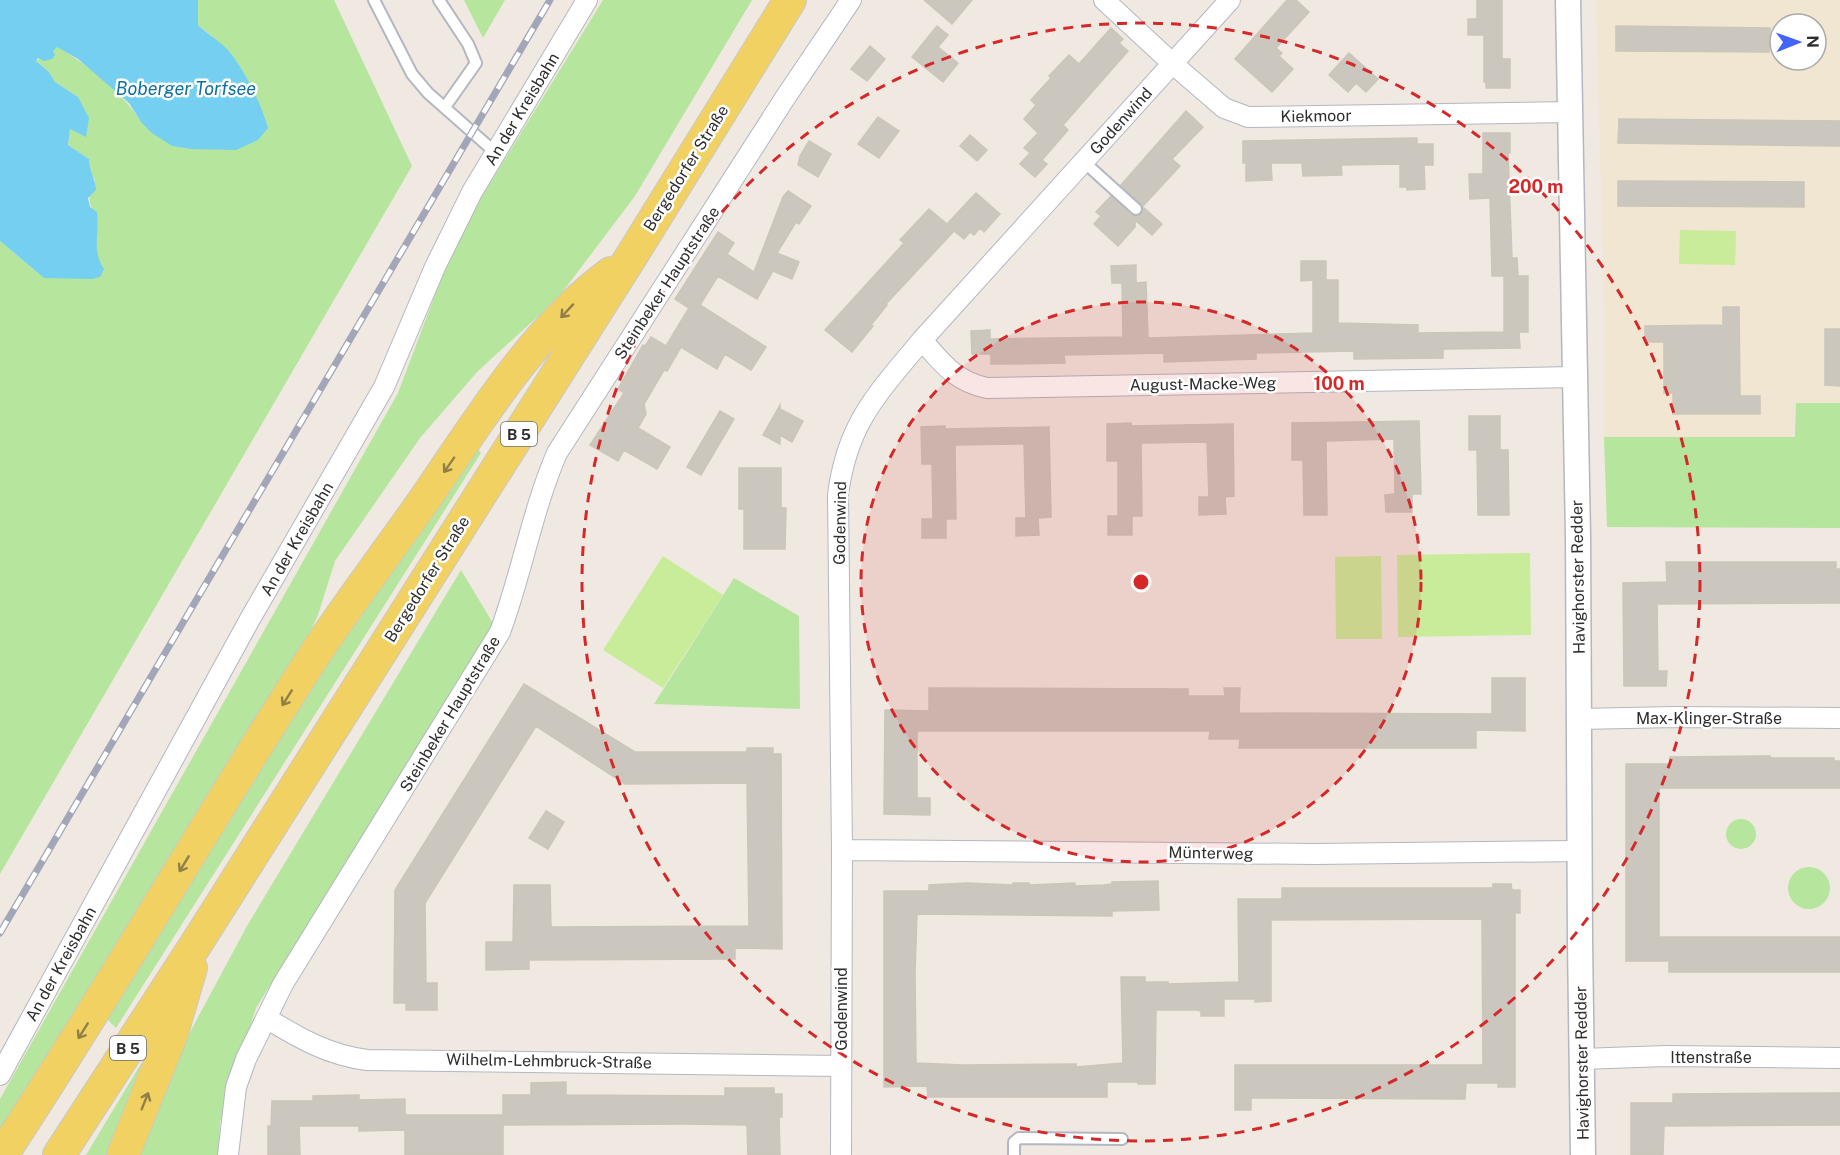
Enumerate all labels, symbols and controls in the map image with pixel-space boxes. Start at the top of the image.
north arrow [1768,12,1828,72]
text: N [1803,35,1822,48]
street label: An der Kreisbahn [481,49,563,169]
water label: Boberger Torfsee [116,78,256,99]
street label: Godenwind [1086,84,1156,158]
street label: Bergedorfer Straße [640,101,732,235]
street label: Kiekmoor [1280,106,1352,126]
text: 200 m [1509,176,1563,197]
street label: Steinbeker Hauptstraße [610,203,724,363]
one-way arrow [560,303,575,318]
street label: August-Macke-Weg [1129,373,1277,395]
text: 100 m [1313,373,1365,394]
road number: B 5 [501,422,537,446]
one-way arrow [443,456,455,472]
street label: An der Kreisbahn [257,479,337,599]
street label: Godenwind [830,481,850,565]
street label: Havighorster Redder [1567,500,1589,654]
street label: Bergedorfer Straße [381,512,473,646]
centre of rings [1131,572,1151,592]
street label: Steinbeker Hauptstraße [396,633,504,795]
one-way arrow [281,690,293,706]
street label: Max-Klinger-Straße [1636,709,1782,728]
street label: Münterweg [1168,843,1254,863]
one-way arrow [178,855,190,872]
street label: An der Kreisbahn [22,903,100,1025]
street label: Godenwind [832,967,851,1051]
street label: Havighorster Redder [1571,986,1593,1140]
one-way arrow [76,1022,88,1039]
road number: B 5 [110,1036,146,1060]
street label: Ittenstraße [1670,1048,1752,1067]
street label: Wilhelm-Lehmbruck-Straße [446,1050,652,1072]
one-way arrow [140,1092,151,1111]

